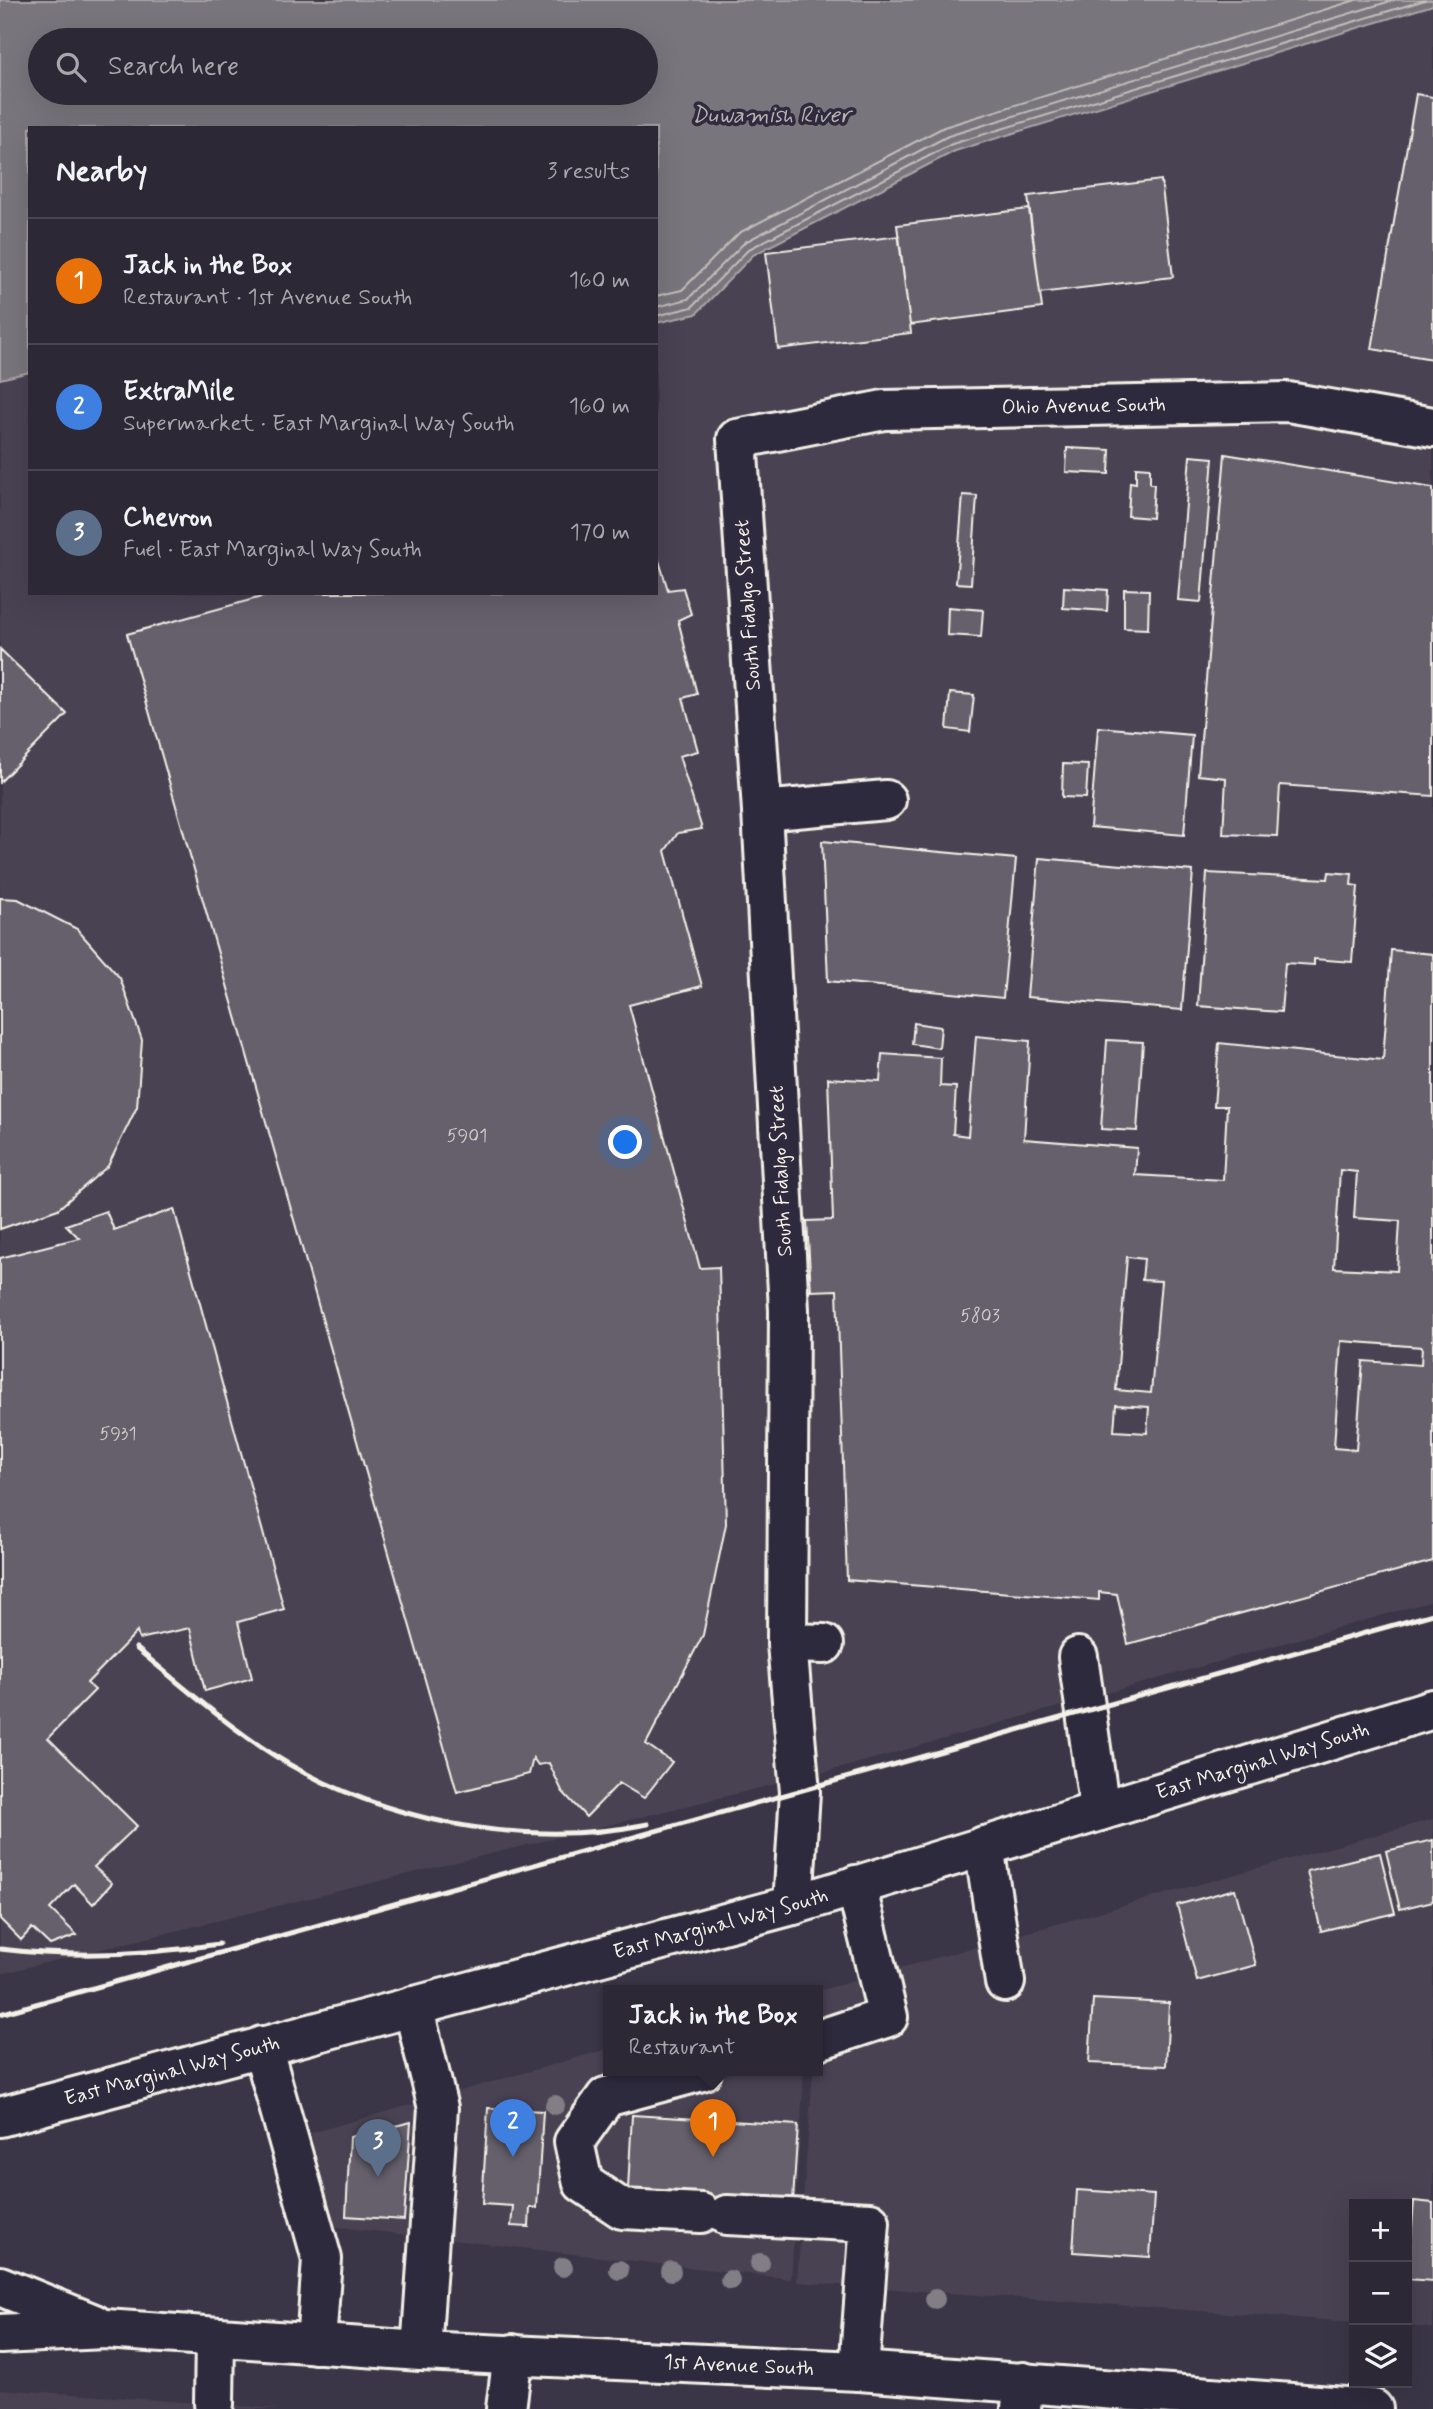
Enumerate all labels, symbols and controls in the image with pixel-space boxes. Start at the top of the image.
search box [28,28,658,105]
icon: search [52,48,90,86]
text: Search here [108,50,239,84]
water label: Duwamish River [691,101,854,131]
text: Nearby [56,152,147,191]
text: 3 results [547,157,630,187]
text: Jack in the Box [123,249,292,283]
text: 1 [74,266,84,296]
text: 160 m [569,266,630,296]
text: Restaurant · 1st Avenue South [123,283,412,313]
text: ExtraMile [123,375,234,409]
street label: Ohio Avenue South [1001,390,1166,422]
text: 2 [73,392,85,422]
text: 160 m [569,392,630,422]
text: Supermarket · East Marginal Way South [123,409,515,439]
text: Chevron [123,501,213,535]
text: 3 [74,518,84,548]
text: 170 m [570,518,630,548]
street label: South Fidalgo Street [728,518,768,691]
text: Fuel · East Marginal Way South [123,535,422,565]
street label: South Fidalgo Street [763,1085,799,1257]
house number: 5901 [447,1124,487,1148]
your location [608,1125,642,1159]
house number: 5803 [960,1304,1000,1328]
house number: 5931 [100,1422,136,1446]
street label: East Marginal Way South [1153,1715,1373,1807]
street label: East Marginal Way South [610,1881,831,1966]
popup [603,1985,823,2076]
text: Jack in the Box [628,1999,798,2033]
street label: East Marginal Way South [61,2029,283,2113]
text: Restaurant [628,2033,735,2063]
pin: 2 [490,2099,536,2157]
pin: 1 [690,2099,736,2157]
pin: 3 [355,2119,401,2177]
map controls [1349,2199,1412,2388]
button: + [1349,2199,1412,2262]
button: − [1349,2262,1412,2325]
button: layers [1349,2325,1412,2388]
street label: 1st Avenue South [663,2348,815,2383]

